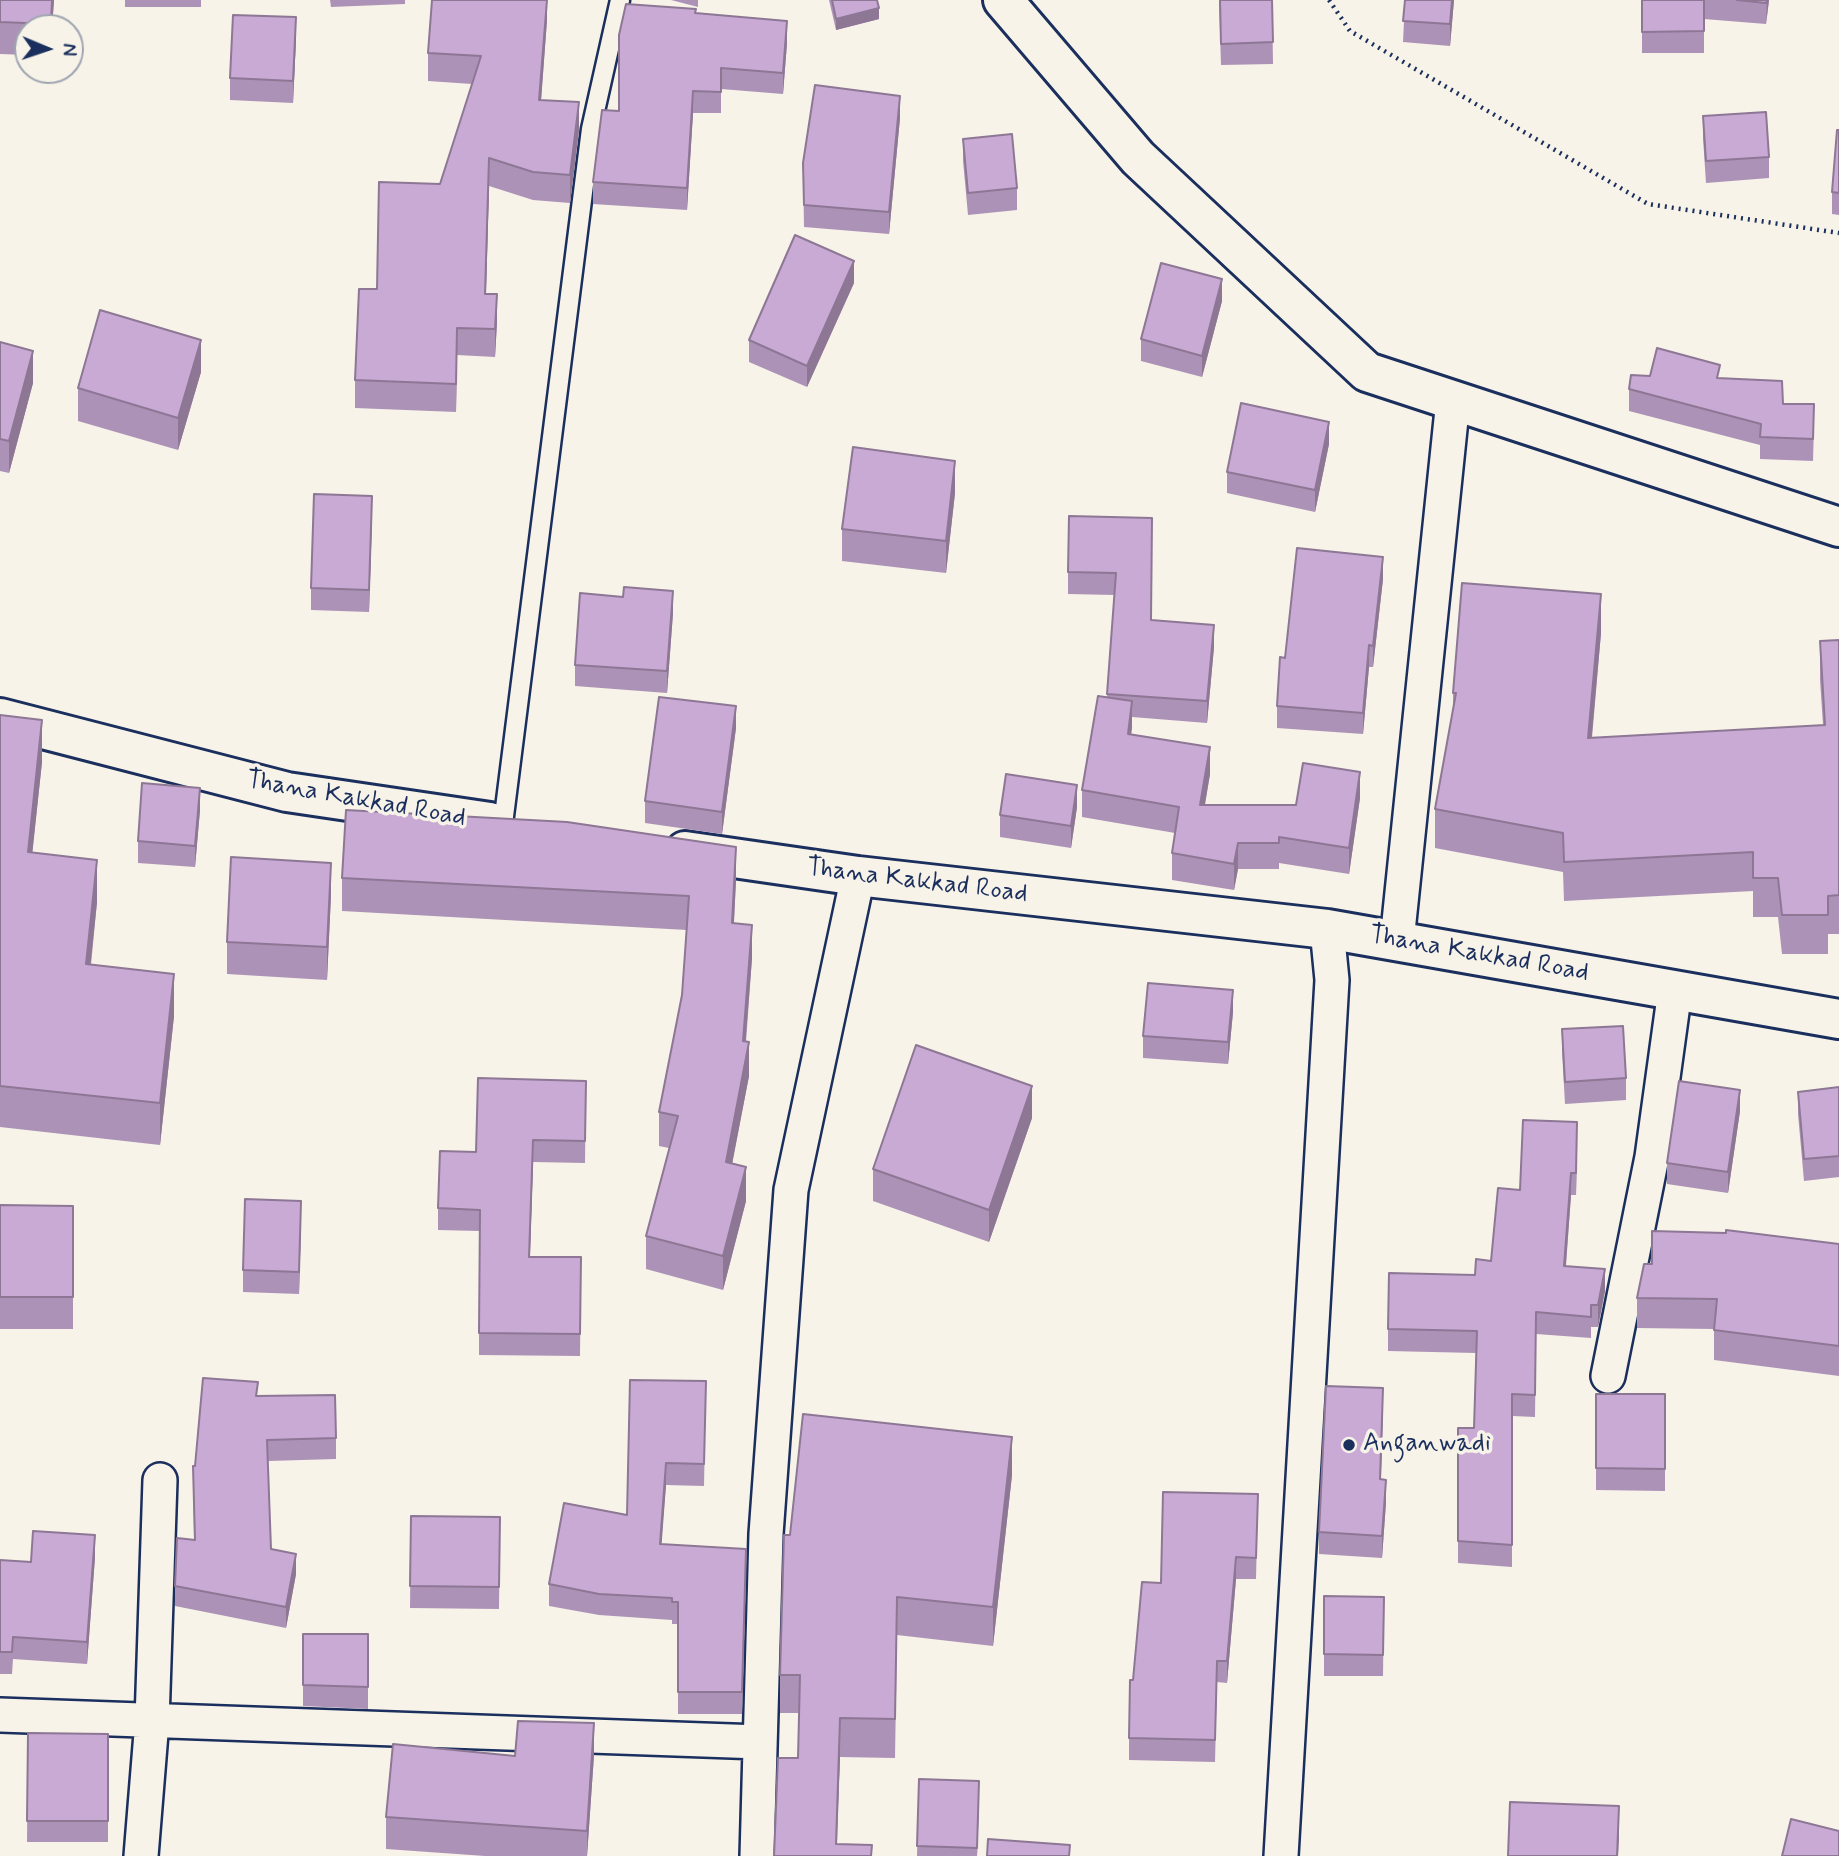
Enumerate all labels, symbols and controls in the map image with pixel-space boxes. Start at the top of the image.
north arrow [14,14,84,84]
text: N [56,43,81,56]
street label: Thana Kakkad Road [244,765,468,835]
street label: Thana Kakkad Road [805,853,1029,911]
street label: Thana Kakkad Road [1367,920,1591,990]
place label: Anganwadi [1363,1429,1491,1461]
marker: Anganwadi [1341,1437,1357,1453]

